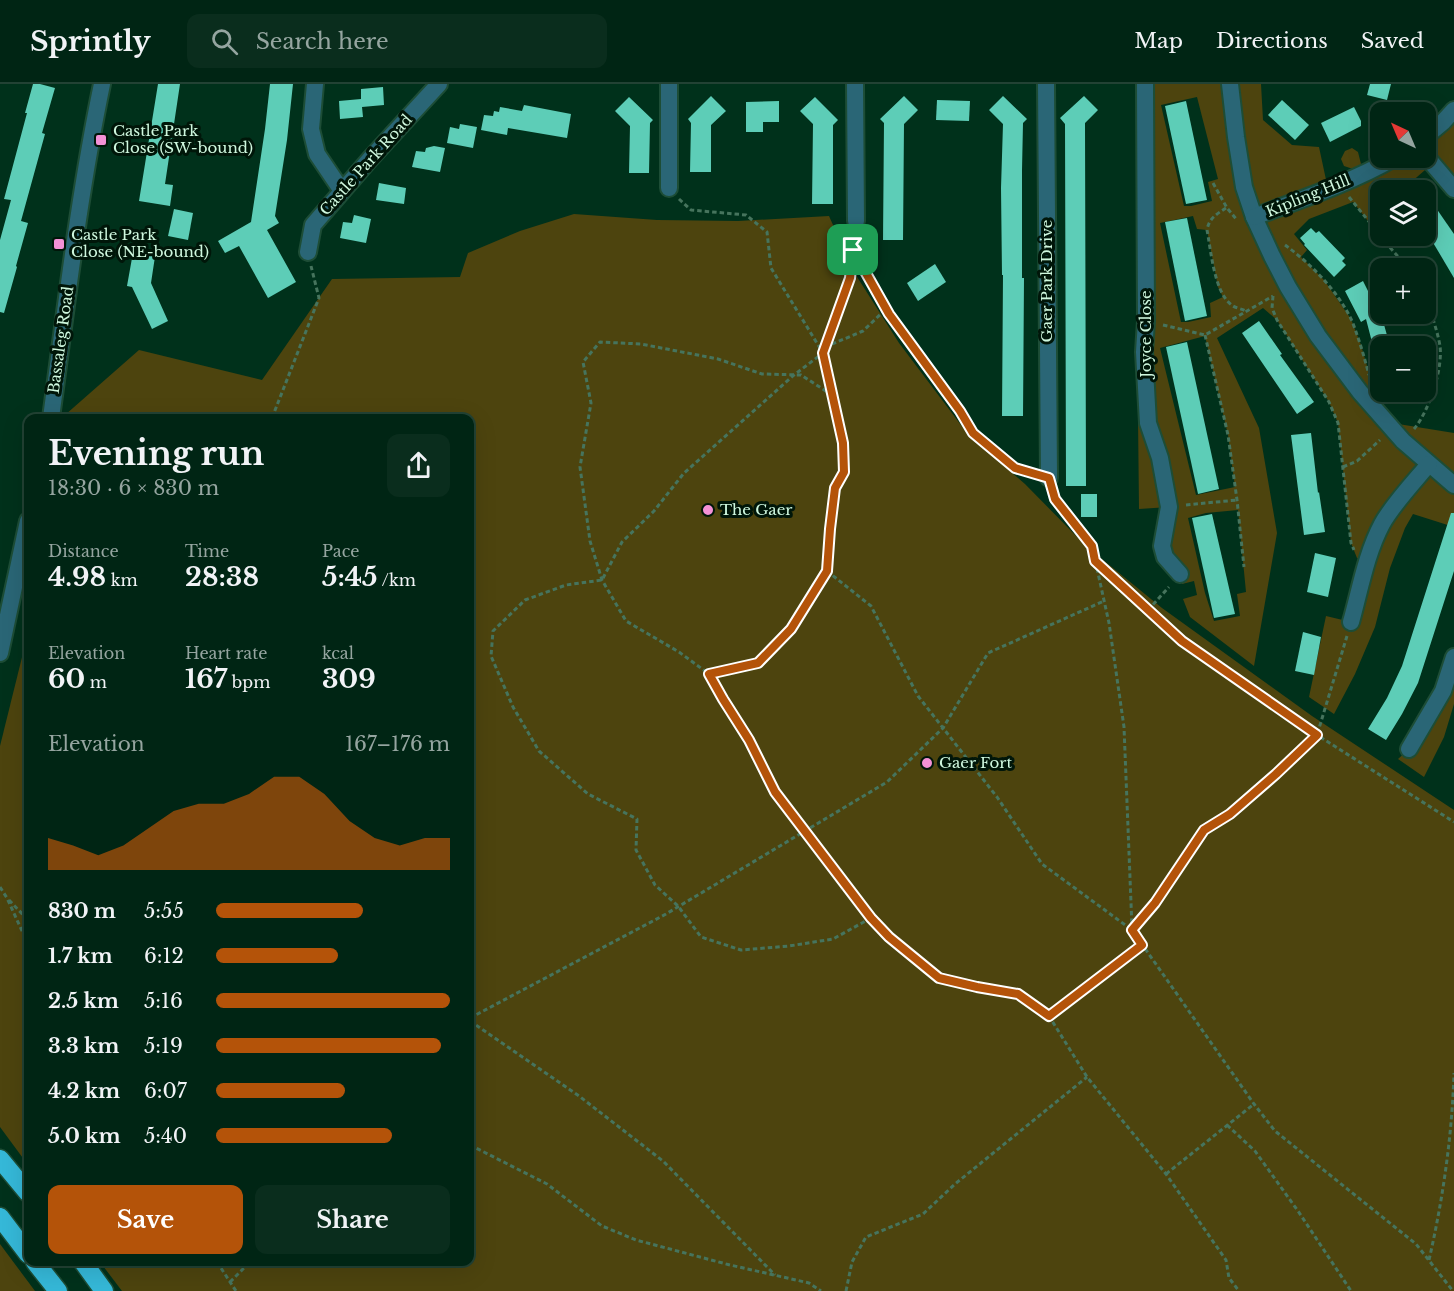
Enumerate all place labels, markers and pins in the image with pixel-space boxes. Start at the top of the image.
place label: Castle Park Close (SW-bound) [113,121,253,157]
marker: Castle Park Close (SW-bound) [94,133,108,147]
pin [827,224,878,275]
place label: Castle Park Close (NE-bound) [71,225,209,261]
marker: Castle Park Close (NE-bound) [52,237,66,251]
place label: The Gaer [720,500,793,519]
marker: The Gaer [701,503,715,517]
place label: Gaer Fort [939,753,1012,772]
marker: Gaer Fort [920,756,934,770]

